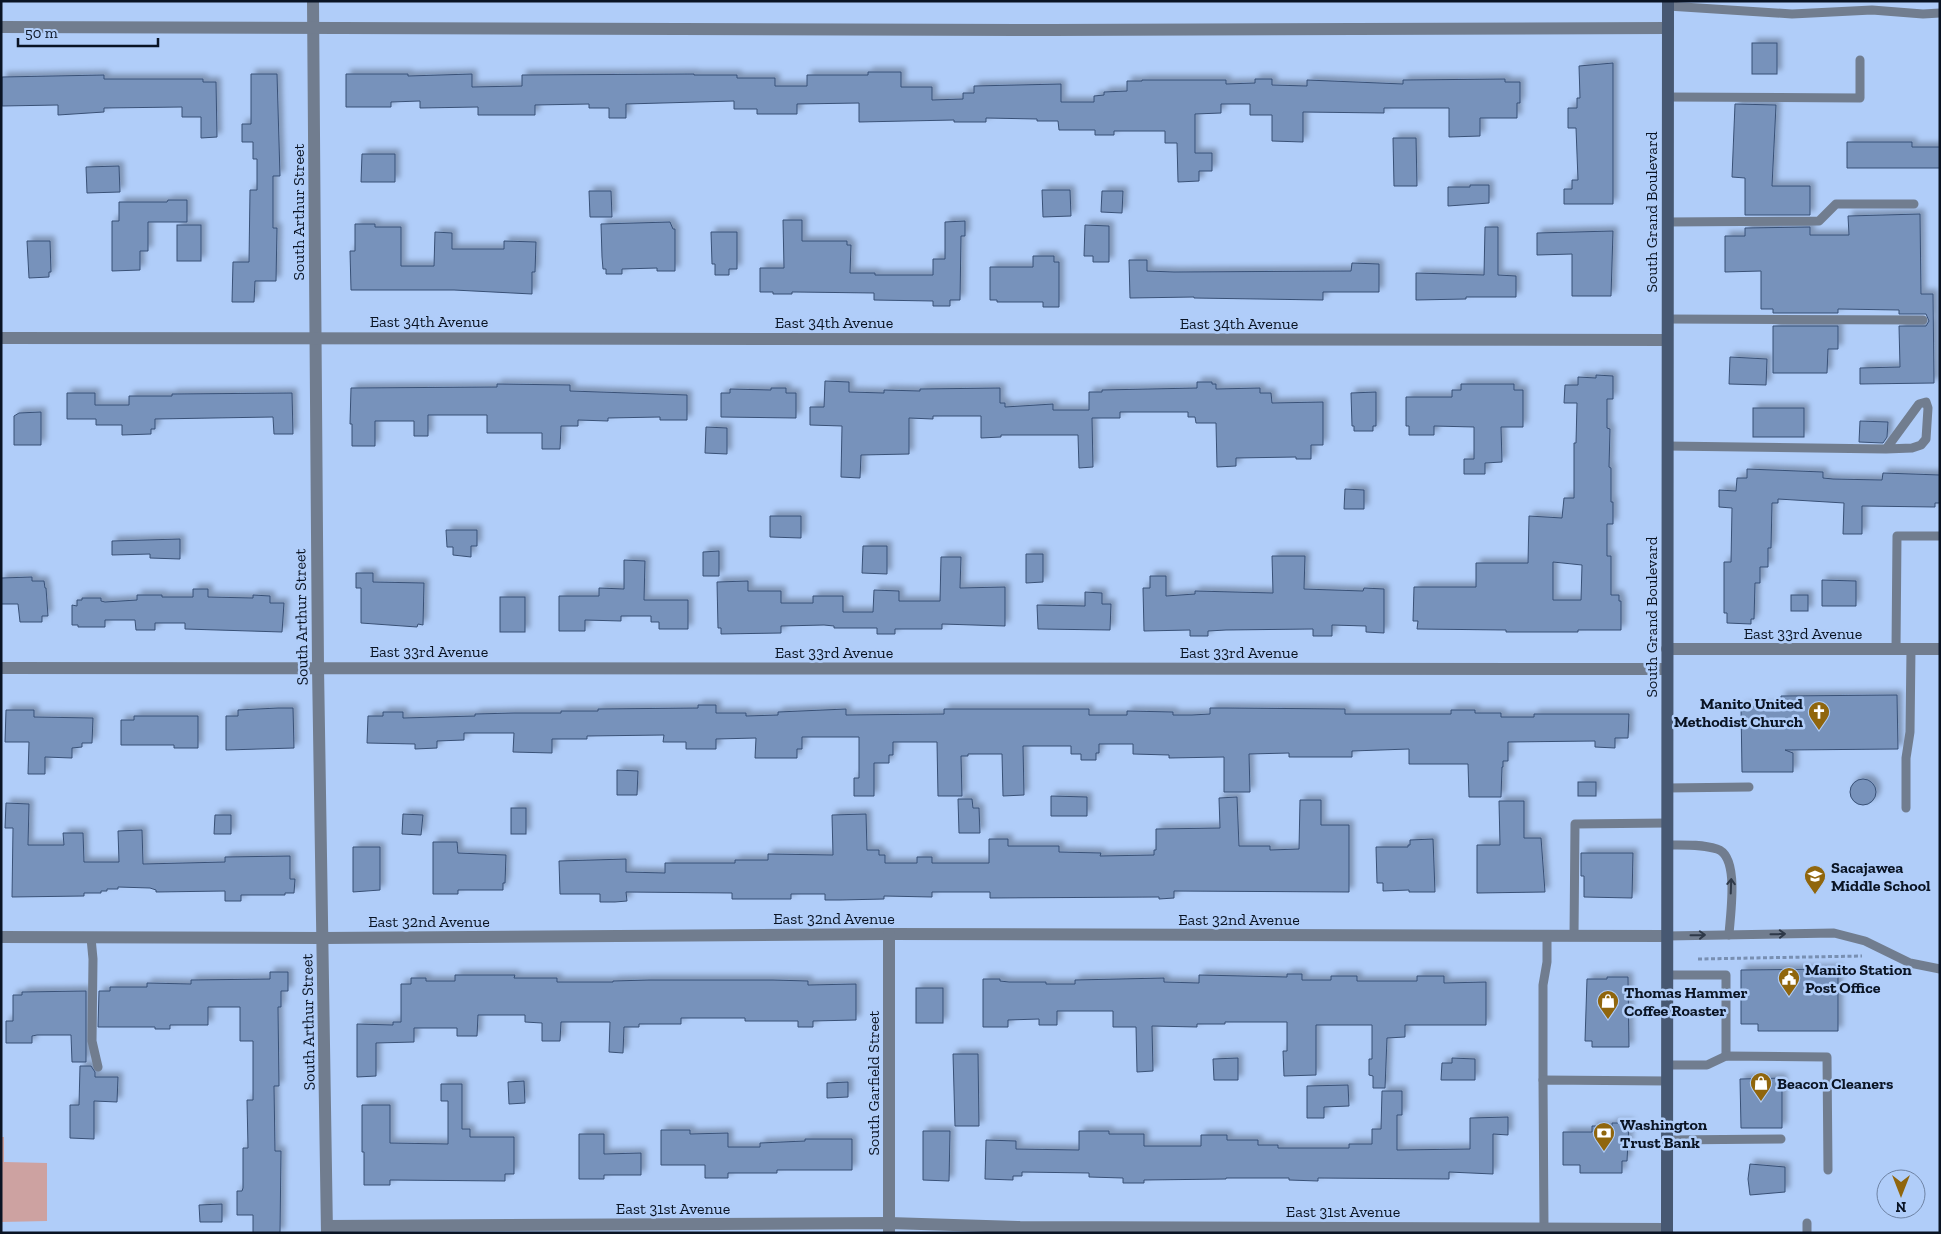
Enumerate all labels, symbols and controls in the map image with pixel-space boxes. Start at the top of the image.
scale bar [18,15,158,47]
text: 50 m [25,24,58,42]
street label: South Grand Boulevard [1642,131,1661,292]
street label: South Arthur Street [289,144,308,280]
street label: East 34th Avenue [370,312,488,331]
street label: East 34th Avenue [775,313,893,332]
street label: East 34th Avenue [1180,314,1298,333]
street label: South Grand Boulevard [1642,536,1661,697]
street label: South Arthur Street [290,548,312,686]
street label: East 33rd Avenue [1744,624,1862,643]
street label: East 33rd Avenue [370,642,488,661]
street label: East 33rd Avenue [775,643,893,662]
street label: East 33rd Avenue [1180,643,1298,662]
place label: Manito United Methodist Church [1674,694,1804,731]
church icon: Manito United Methodist Church [1807,700,1831,731]
place label: Sacajawea Middle School [1831,858,1931,895]
school or university icon: Sacajawea Middle School [1803,864,1827,895]
one-way arrow [1726,879,1736,895]
street label: East 32nd Avenue [773,909,895,928]
street label: East 32nd Avenue [1178,910,1300,929]
street label: East 32nd Avenue [368,912,490,931]
one-way arrow [1770,929,1786,939]
one-way arrow [1690,930,1706,940]
street label: South Arthur Street [297,953,319,1091]
place label: Manito Station Post Office [1805,960,1912,997]
public building icon: Manito Station Post Office [1777,966,1801,997]
place label: Thomas Hammer Coffee Roaster [1624,983,1748,1020]
shop icon: Thomas Hammer Coffee Roaster [1596,989,1620,1020]
street label: South Garfield Street [864,1010,883,1156]
shop icon: Beacon Cleaners [1749,1071,1773,1102]
place label: Beacon Cleaners [1777,1074,1893,1093]
place label: Washington Trust Bank [1620,1115,1708,1152]
bank icon: Washington Trust Bank [1592,1121,1616,1152]
north arrow [1876,1169,1926,1219]
text: N [1895,1198,1906,1215]
street label: East 31st Avenue [616,1199,730,1218]
street label: East 31st Avenue [1286,1202,1400,1221]

